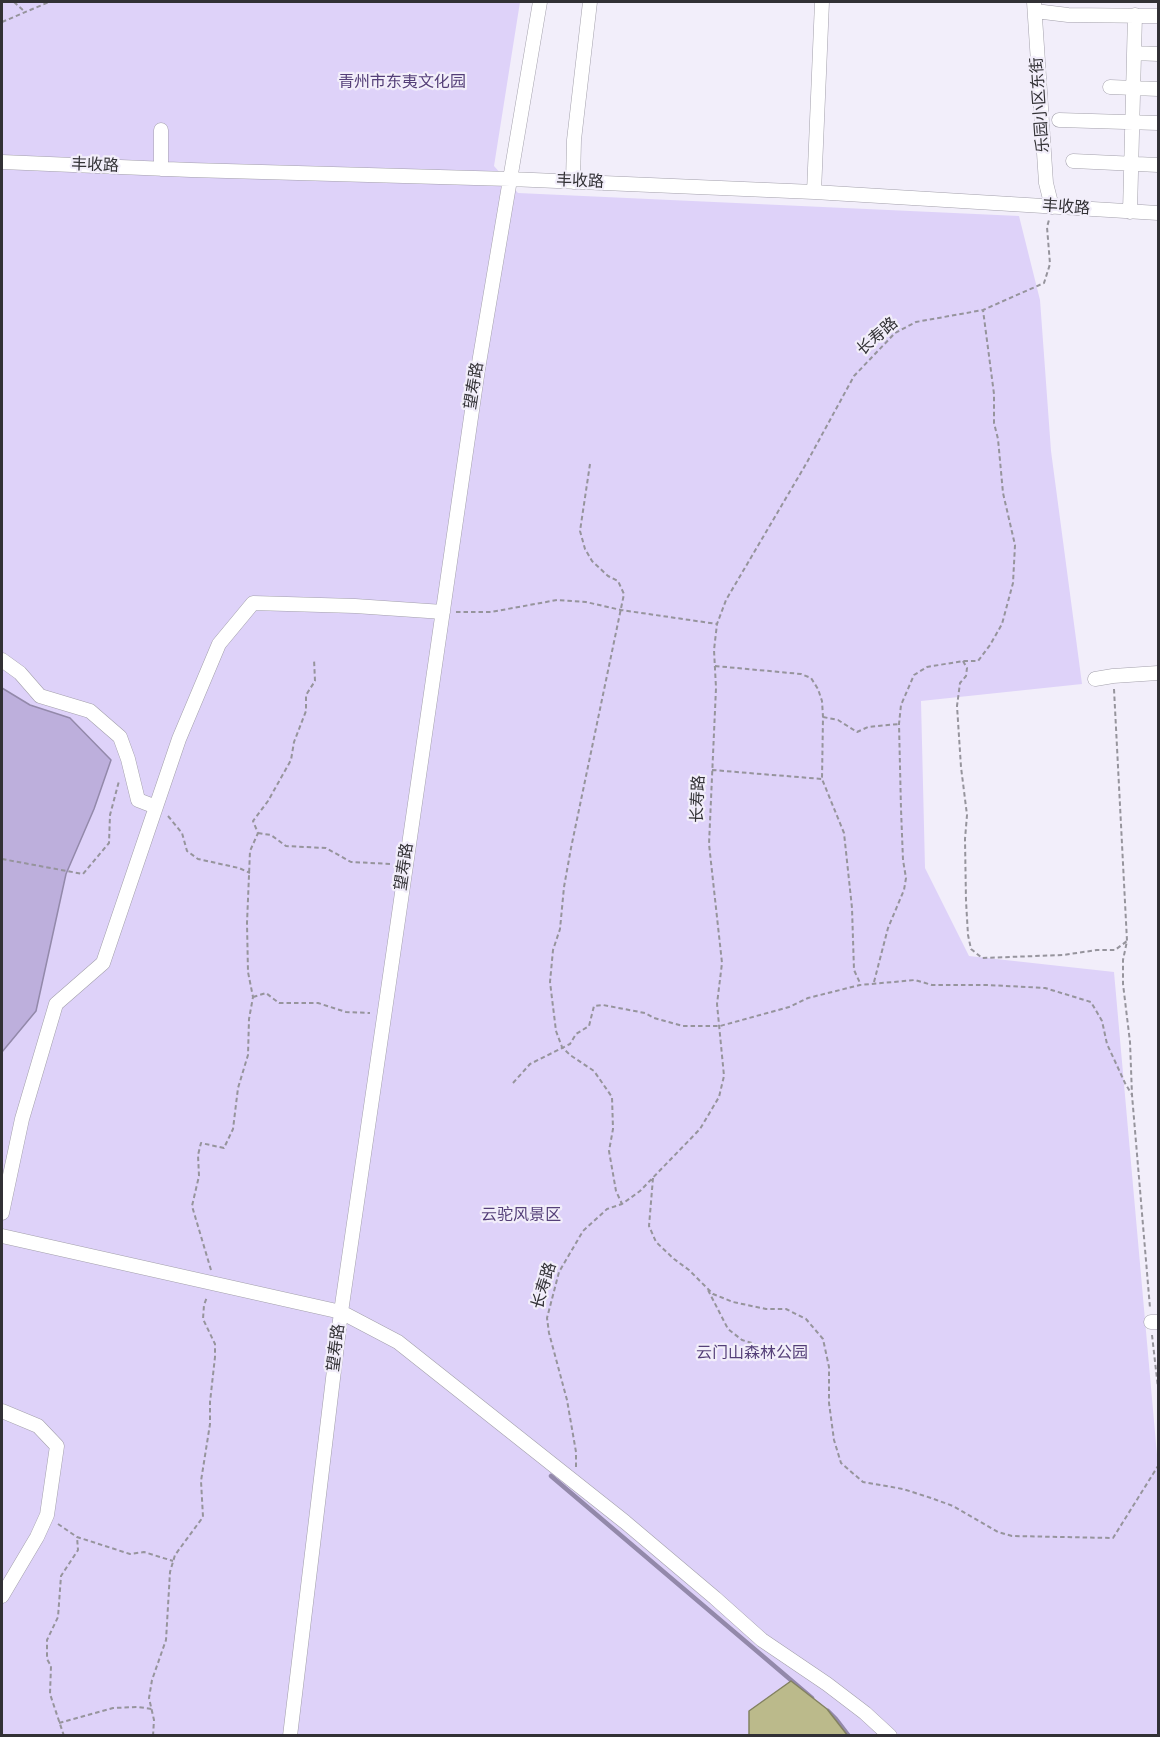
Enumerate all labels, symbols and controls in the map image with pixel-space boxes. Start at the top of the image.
street label: 乐园小区东街 [1028,56,1054,154]
park label: 青州市东夷文化园 [338,73,466,93]
street label: 丰收路 [71,156,119,176]
street label: 丰收路 [556,172,604,192]
street label: 丰收路 [1041,197,1091,219]
street label: 长寿路 [854,314,902,360]
street label: 望寿路 [462,361,488,411]
street label: 长寿路 [689,775,709,823]
street label: 望寿路 [392,842,418,892]
park label: 云驼风景区 [481,1206,561,1226]
street label: 长寿路 [529,1260,561,1312]
street label: 望寿路 [325,1323,349,1373]
park label: 云门山森林公园 [696,1344,808,1364]

